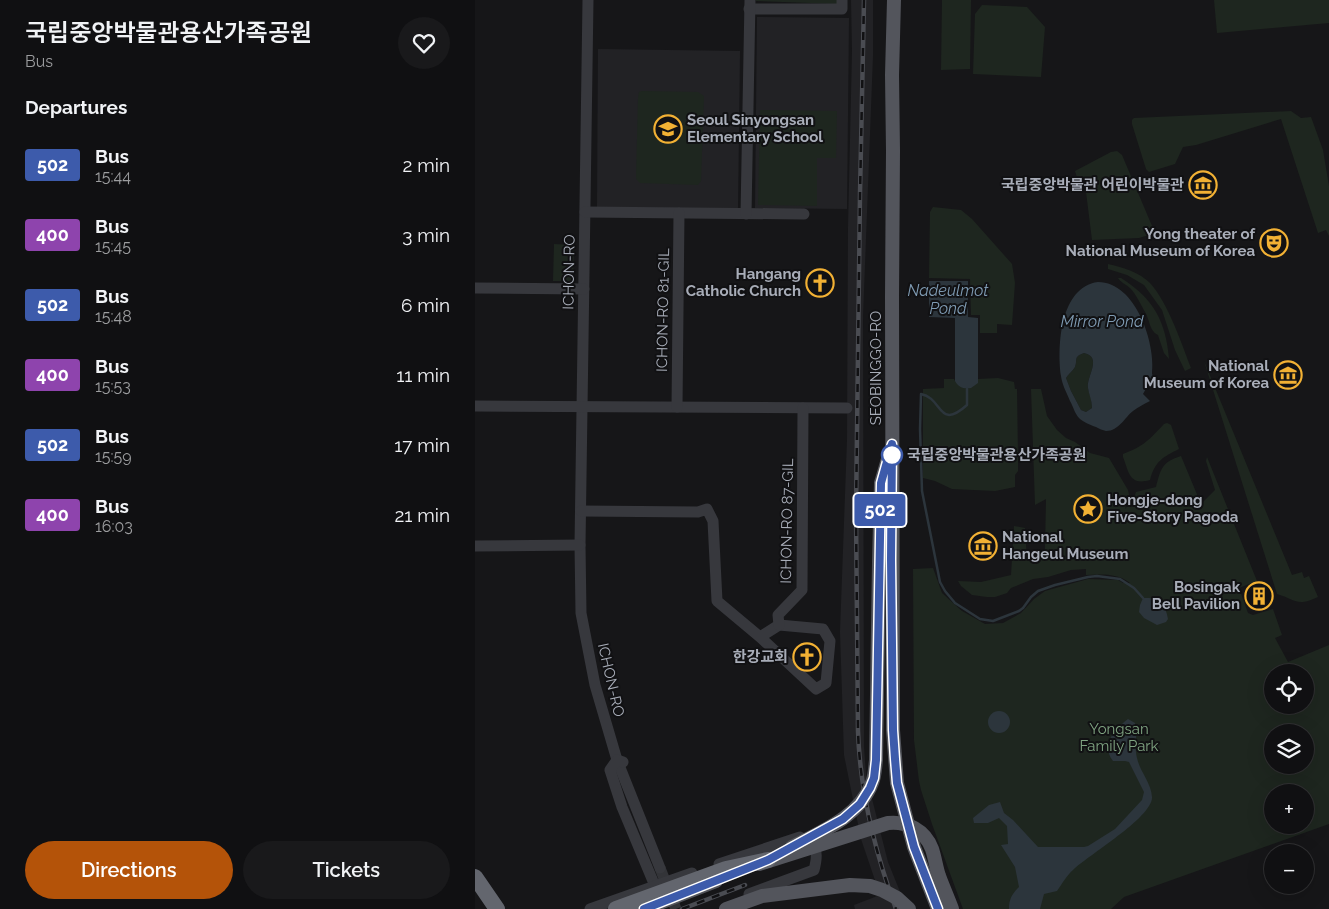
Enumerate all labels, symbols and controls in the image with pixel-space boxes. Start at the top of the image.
button: heart [398,17,450,69]
text: 국립중앙박물관용산가족공원 [25,18,312,47]
text: Bus [25,52,53,71]
text: Departures [25,96,127,118]
place label: Seoul Sinyongsan Elementary School [687,111,823,146]
school or university icon: Seoul Sinyongsan Elementary School [653,114,683,144]
text: Bus [95,145,129,167]
text: 502 [37,154,68,175]
text: 2 min [403,154,450,176]
text: 15:44 [95,167,131,186]
museum icon: 국립중앙박물관 어린이박물관 [1188,170,1218,200]
place label: 국립중앙박물관 어린이박물관 [1001,176,1184,194]
text: Bus [95,215,129,237]
text: 400 [36,224,69,245]
text: 3 min [402,224,450,246]
place label: Yong theater of National Museum of Korea [1066,225,1255,260]
theatre icon: Yong theater of National Museum of Korea [1259,228,1289,258]
street label: ICHON-RO [559,234,579,310]
text: 15:45 [95,237,131,256]
street label: ICHON-RO 81-GIL [653,248,673,372]
place label: Hangang Catholic Church [686,265,801,300]
church icon: Hangang Catholic Church [805,268,835,298]
water label: Nadeulmot Pond [908,281,989,318]
text: Bus [95,285,129,307]
text: 502 [37,294,68,315]
text: 6 min [401,294,450,316]
text: 15:48 [95,307,132,326]
street label: SEOBINGGO-RO [867,311,885,425]
water label: Mirror Pond [1060,312,1144,331]
text: Bus [95,355,129,377]
place label: National Museum of Korea [1144,357,1269,392]
museum icon: National Museum of Korea [1273,360,1303,390]
text: 400 [36,364,69,385]
text: 11 min [396,364,450,386]
text: 15:53 [95,377,131,396]
text: Bus [95,425,129,447]
text: 502 [37,434,68,455]
text: 17 min [394,434,450,456]
marker: 국립중앙박물관용산가족공원 [881,444,903,466]
place label: 국립중앙박물관용산가족공원 [907,446,1086,464]
text: 15:59 [95,447,132,466]
street label: ICHON-RO 87-GIL [777,458,797,584]
place label: Hongje-dong Five-Story Pagoda [1107,491,1239,526]
line badge: 502 [851,494,909,526]
place icon: Hongje-dong Five-Story Pagoda [1073,494,1103,524]
text: Bus [95,495,129,517]
text: 502 [864,499,896,520]
text: 400 [36,504,69,525]
text: 21 min [394,504,450,526]
text: 16:03 [95,517,133,536]
place label: National Hangeul Museum [1002,528,1128,563]
museum icon: National Hangeul Museum [968,531,998,561]
place label: Bosingak Bell Pavilion [1152,578,1241,613]
building icon: Bosingak Bell Pavilion [1244,581,1274,611]
street label: ICHON-RO [594,641,628,719]
church icon: 한강교회 [792,642,822,672]
place label: 한강교회 [733,648,788,666]
map controls [1264,664,1314,894]
button: locate [1264,664,1314,714]
park label: Yongsan Family Park [1079,720,1159,755]
button: layers [1264,724,1314,774]
button: + [1264,784,1314,834]
button: Directions [25,841,233,899]
button: Tickets [243,841,450,899]
button: − [1264,844,1314,894]

